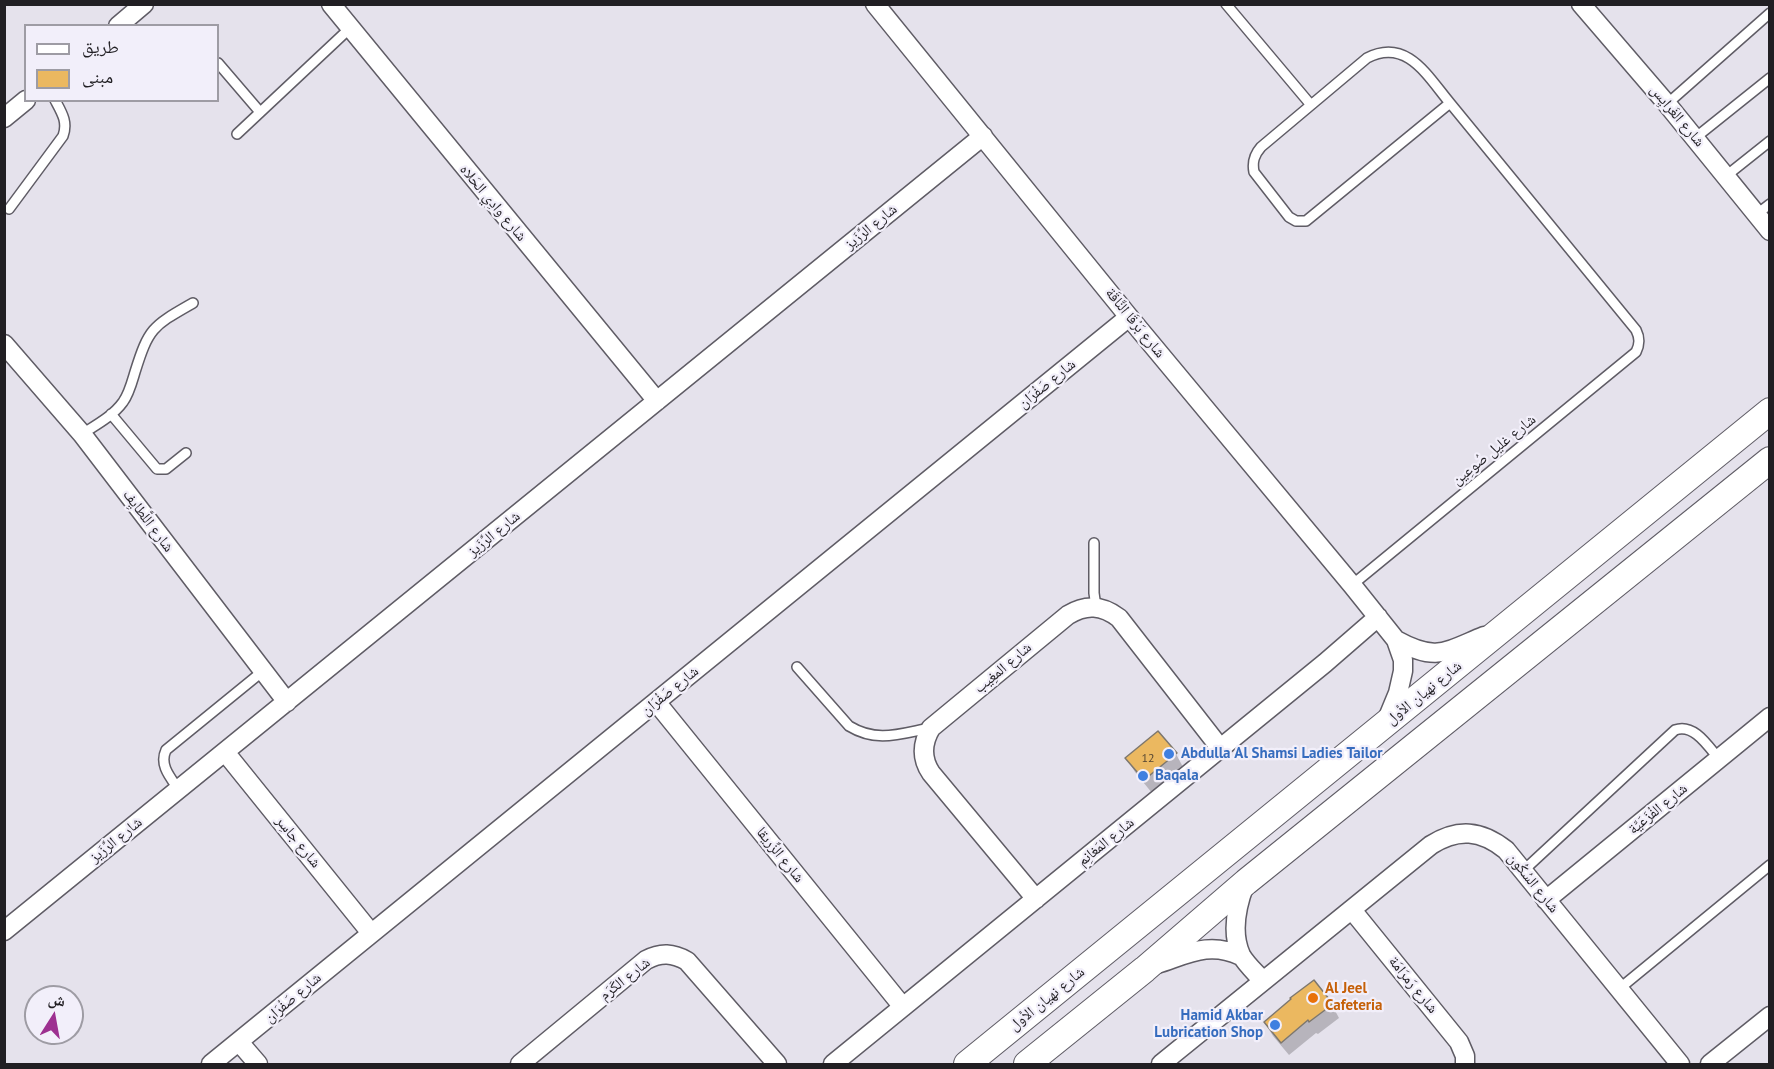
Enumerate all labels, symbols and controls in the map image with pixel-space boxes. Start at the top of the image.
legend [24,24,219,102]
text: طريق [82,35,119,58]
text: مبنى [82,65,113,88]
street label: شارع الغَرايِس [1646,81,1708,151]
street label: شارع وادِي الحَلاه [456,161,530,245]
street label: شارع الرِّزَيز [841,200,901,254]
street label: شارع بَرْقَا النَّاقَة [1101,284,1169,362]
street label: شارع صَفْرَان [1015,355,1079,413]
street label: شارع غليل صُوعِين [1448,411,1540,489]
street label: شارع اللَّطايِف [119,486,177,556]
street label: شارع الرِّزَيز [464,507,524,561]
street label: شارع المغِيب [971,639,1035,697]
street label: شارع نهيان الأول [1383,657,1465,729]
street label: شارع صَفْرَان [638,662,702,720]
place label: Abdulla Al Shamsi Ladies Tailor [1181,745,1383,763]
marker: Abdulla Al Shamsi Ladies Tailor [1162,747,1176,761]
house number: 12 [1141,752,1155,766]
place label: Baqala [1155,767,1199,785]
marker: Baqala [1136,769,1150,783]
street label: شارع الفْزَعَيَّة [1625,780,1691,838]
street label: شارع جاسِر [272,812,324,872]
street label: شارع الرِّزَيز [86,813,146,867]
street label: شارع المَغانِم [1074,814,1138,870]
street label: شارع الزِّريقا [752,824,808,886]
street label: شارع السُكُون [1503,849,1563,917]
street label: شارع رَمرَامَة [1384,953,1442,1017]
street label: شارع الكَرَم [596,954,654,1004]
street label: شارع نهيان الأول [1006,963,1088,1035]
street label: شارع صَفْرَان [261,969,325,1027]
place label: Al Jeel Cafeteria [1325,980,1383,1015]
north arrow [24,985,84,1045]
text: ش [47,988,67,1011]
marker: Al Jeel Cafeteria [1306,991,1320,1005]
place label: Hamid Akbar Lubrication Shop [1154,1007,1263,1042]
marker: Hamid Akbar Lubrication Shop [1268,1018,1282,1032]

